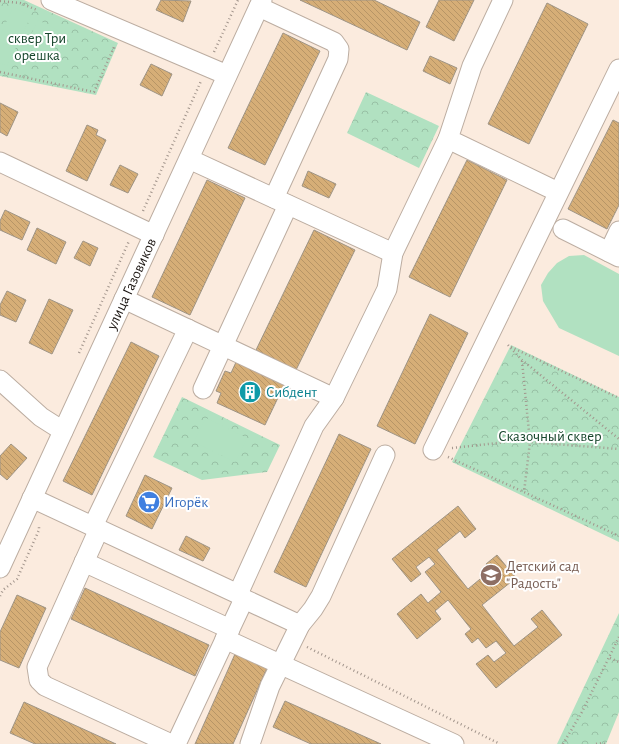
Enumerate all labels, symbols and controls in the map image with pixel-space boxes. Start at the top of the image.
park label: сквер Три орешка [8,31,66,63]
street label: улица Газовиков [104,236,159,333]
building icon: Сибдент [237,379,263,405]
place label: Сибдент [266,385,318,400]
park label: Сказочный сквер [498,429,602,444]
supermarket icon: Игорёк [136,489,162,515]
place label: Игорёк [164,495,208,510]
place label: Детский сад "Радость" [506,559,579,591]
school or university icon: Детский сад "Радость" [478,562,504,588]

